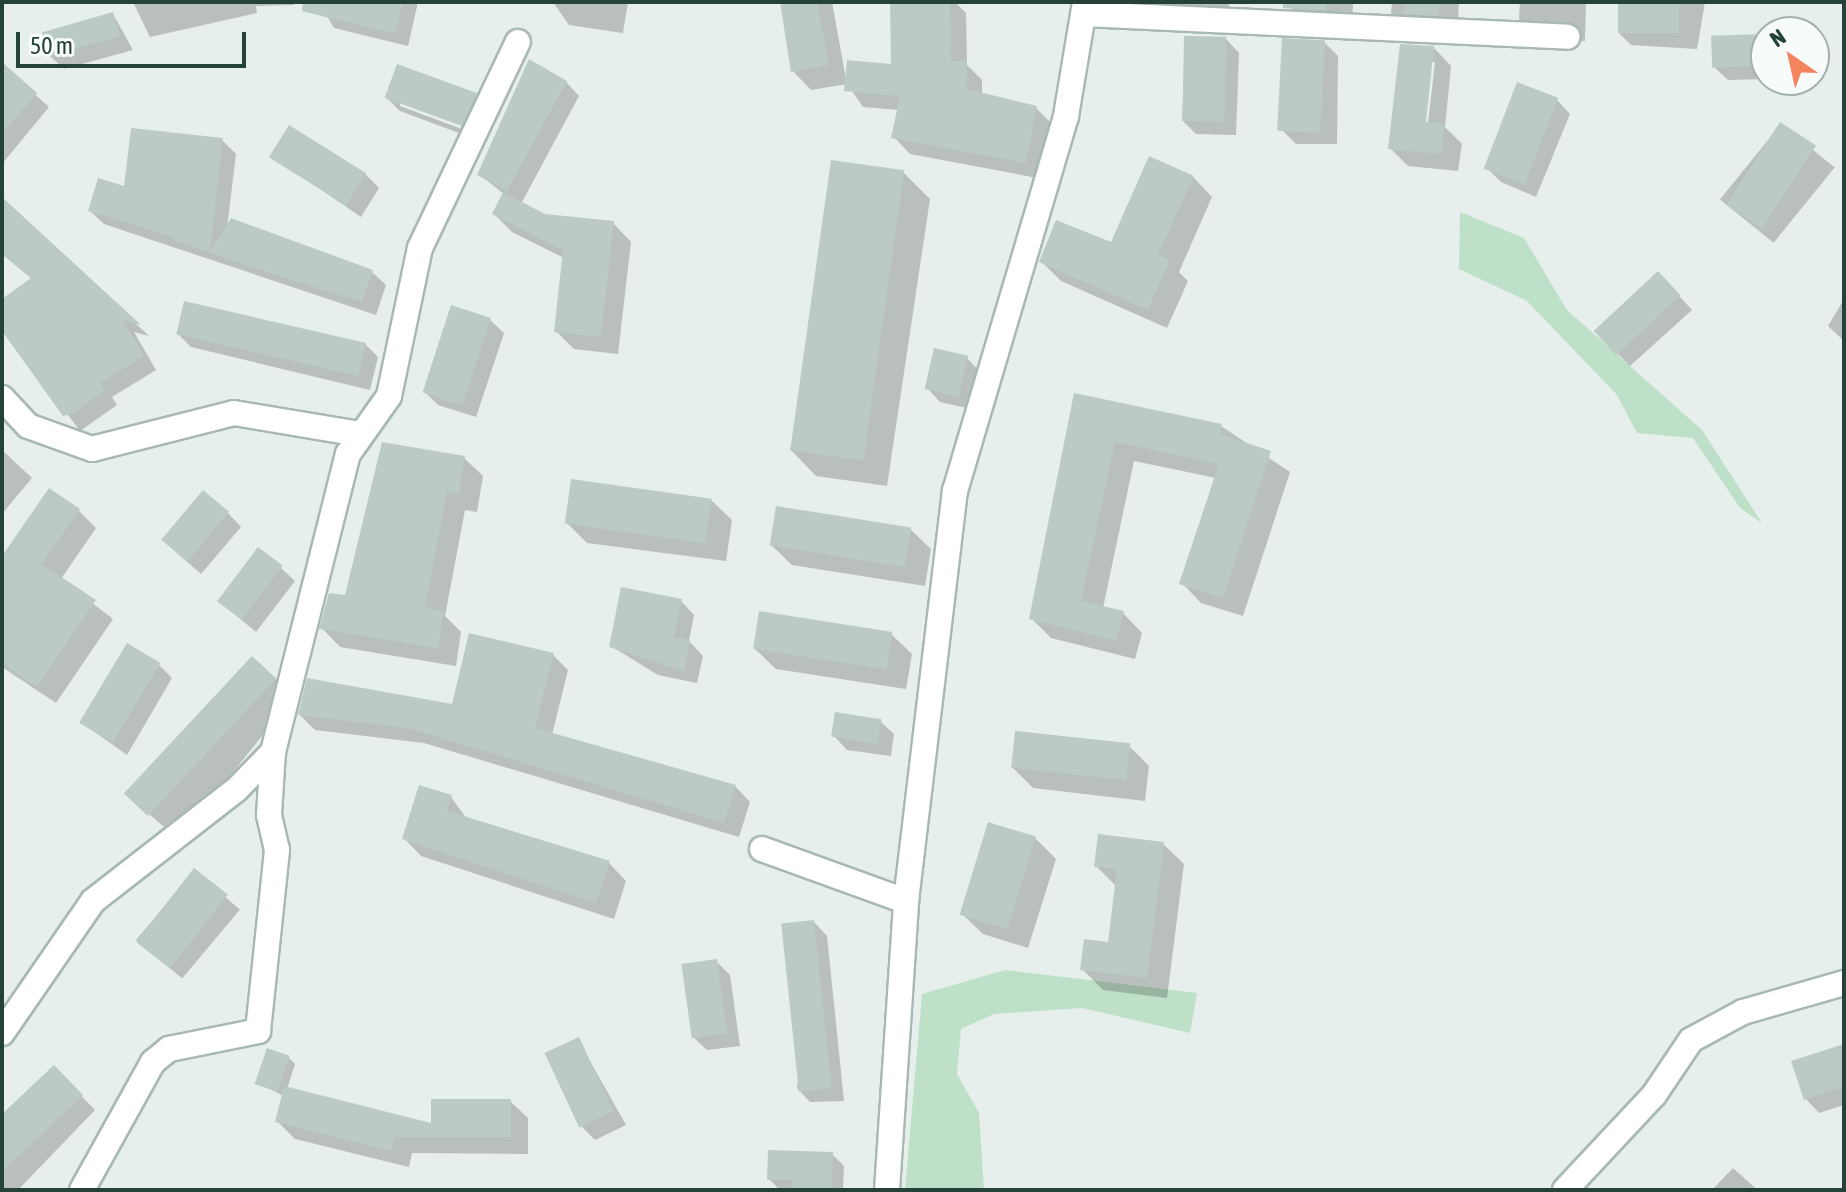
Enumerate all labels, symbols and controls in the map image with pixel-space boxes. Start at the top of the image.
scale bar [20,16,250,66]
north arrow [1750,16,1830,96]
text: N [1765,23,1790,52]
text: 50 m [30,32,73,59]

